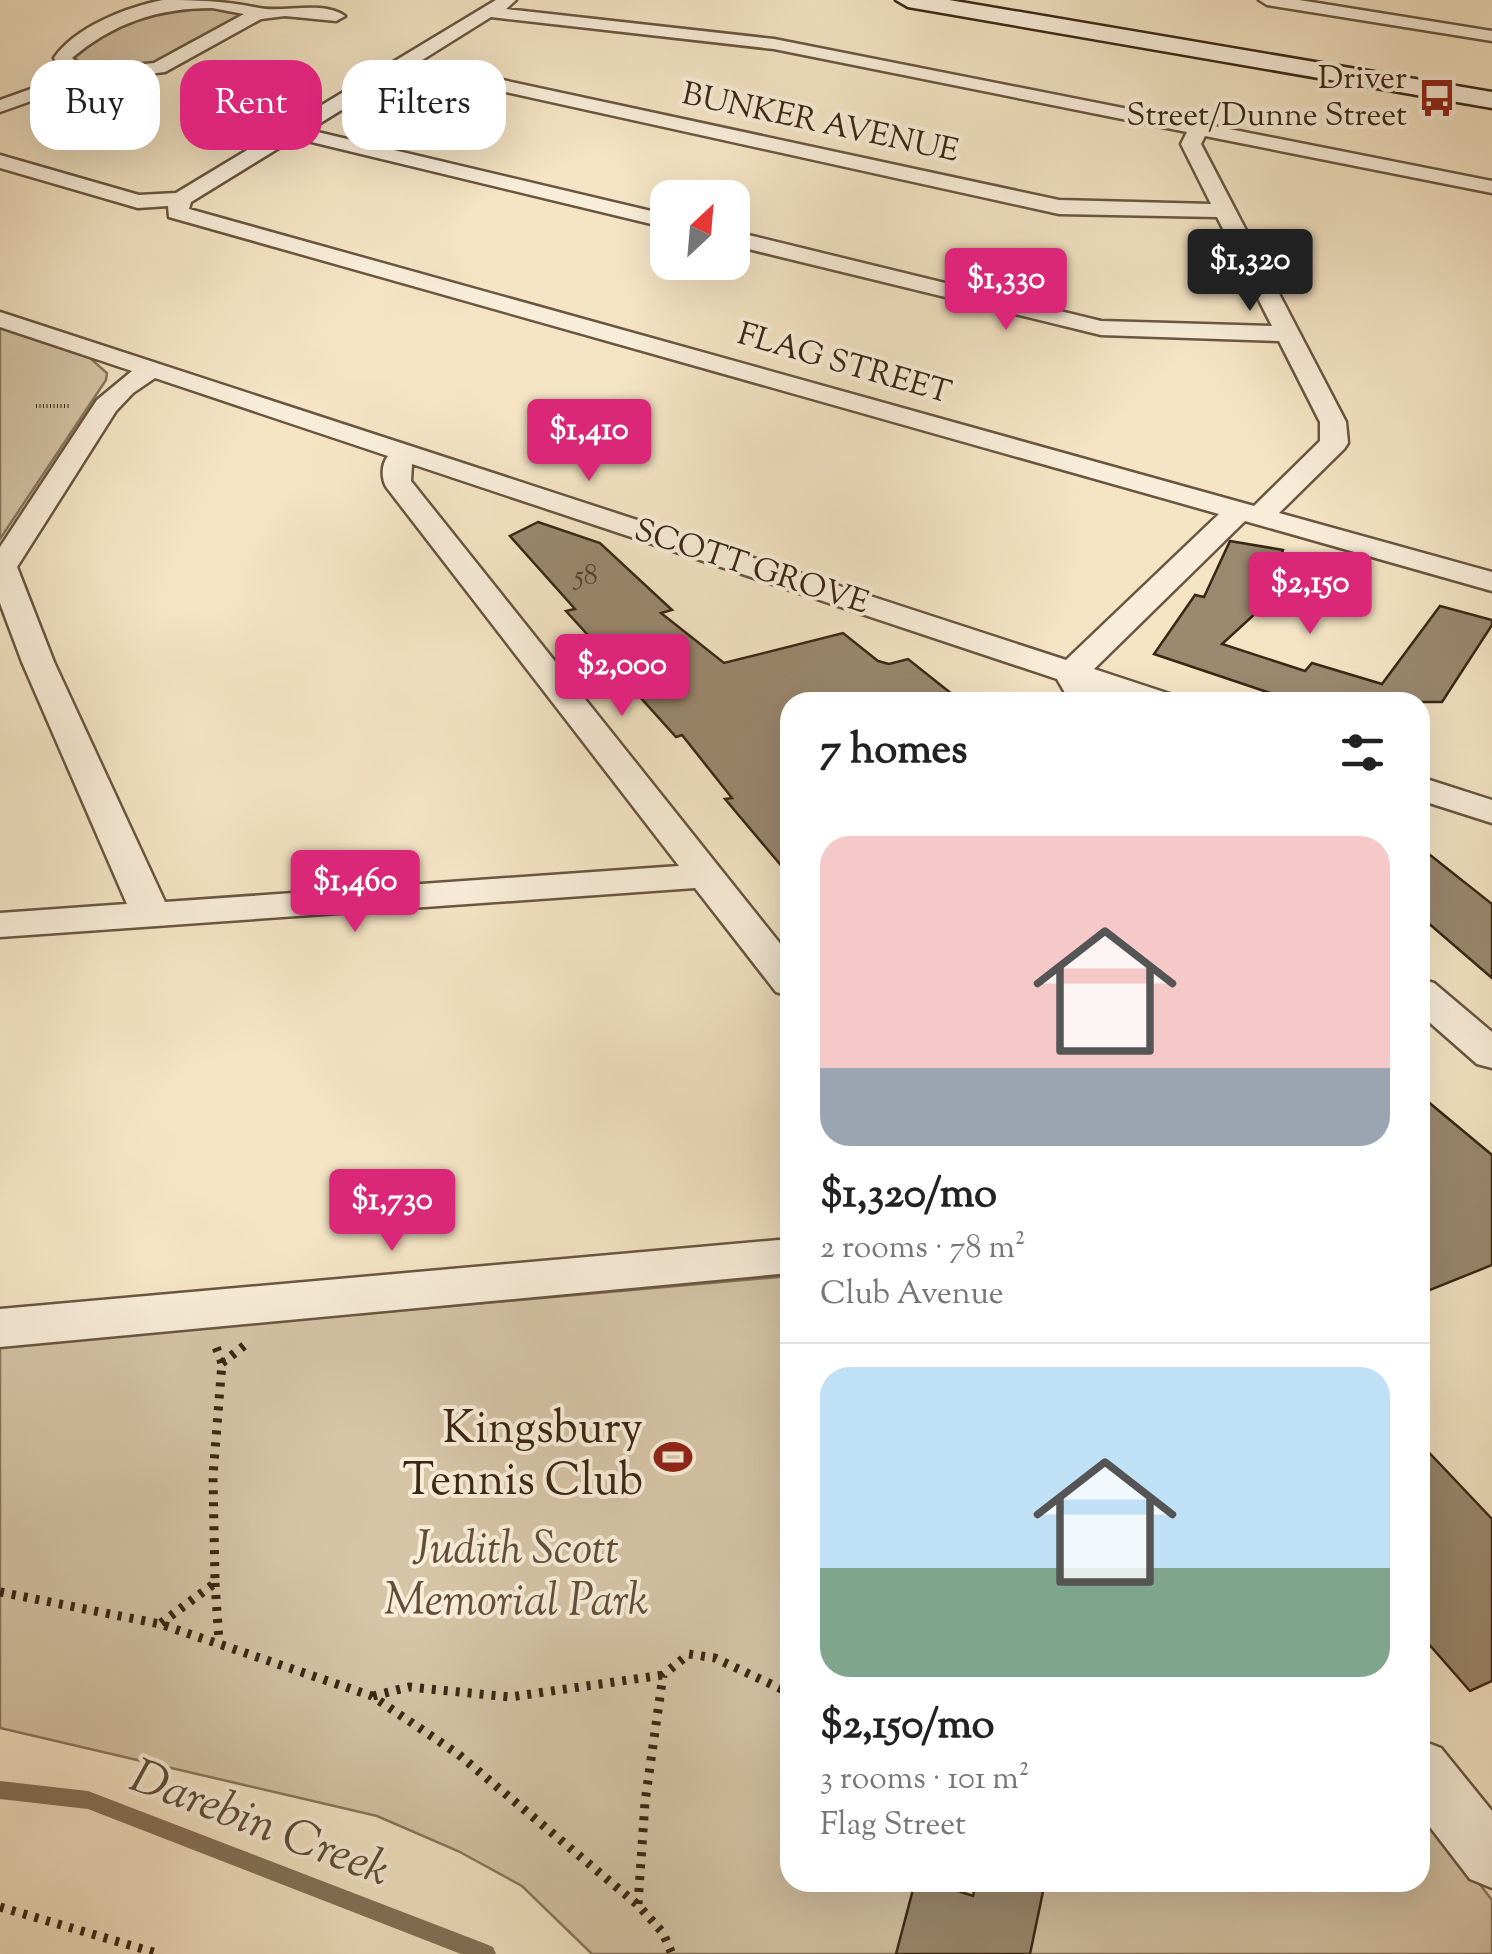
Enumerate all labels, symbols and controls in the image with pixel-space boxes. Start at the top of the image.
place label: Driver Street/Dunne Street [1126,57,1407,140]
chip: Buy [30,60,160,150]
chip: Rent [180,60,322,150]
chip: Filters [342,60,506,150]
street label: BUNKER AVENUE [677,72,963,176]
bus stop icon: Driver Street/Dunne Street [1416,77,1458,119]
north arrow [650,180,750,280]
map controls [650,180,750,280]
pin: $1,320 [1169,229,1331,314]
text: $1,320 [1210,238,1290,284]
pin: $1,330 [925,248,1087,333]
text: $1,330 [967,257,1045,303]
street label: FLAG STREET [732,313,956,417]
pin: $1,410 [508,399,670,484]
text: $1,410 [549,408,629,454]
street label: SCOTT GROVE [628,508,874,628]
pin: $2,150 [1229,552,1391,637]
house number: 58 [572,557,598,597]
text: $2,150 [1271,561,1349,607]
pin: $2,000 [541,634,703,719]
text: $2,000 [577,643,667,689]
text: 7 homes [820,722,968,782]
icon: filters [1335,725,1390,780]
pin: $1,460 [274,850,436,935]
text: $1,460 [313,859,397,905]
icon: home [1015,901,1195,1081]
text: $1,320/mo [820,1166,997,1226]
pin: $1,730 [311,1169,473,1254]
text: $1,730 [351,1178,433,1224]
text: 2 rooms · 78 m² [820,1226,1026,1272]
text: Club Avenue [820,1272,1004,1318]
place label: Kingsbury Tennis Club [403,1399,643,1516]
icon: home [1015,1432,1195,1612]
sports icon: Kingsbury Tennis Club [652,1436,694,1478]
park label: Judith Scott Memorial Park [384,1519,648,1636]
text: $2,150/mo [820,1697,994,1757]
water label: Darebin Creek [119,1745,399,1907]
text: 3 rooms · 101 m² [820,1757,1030,1803]
text: Flag Street [820,1803,966,1849]

